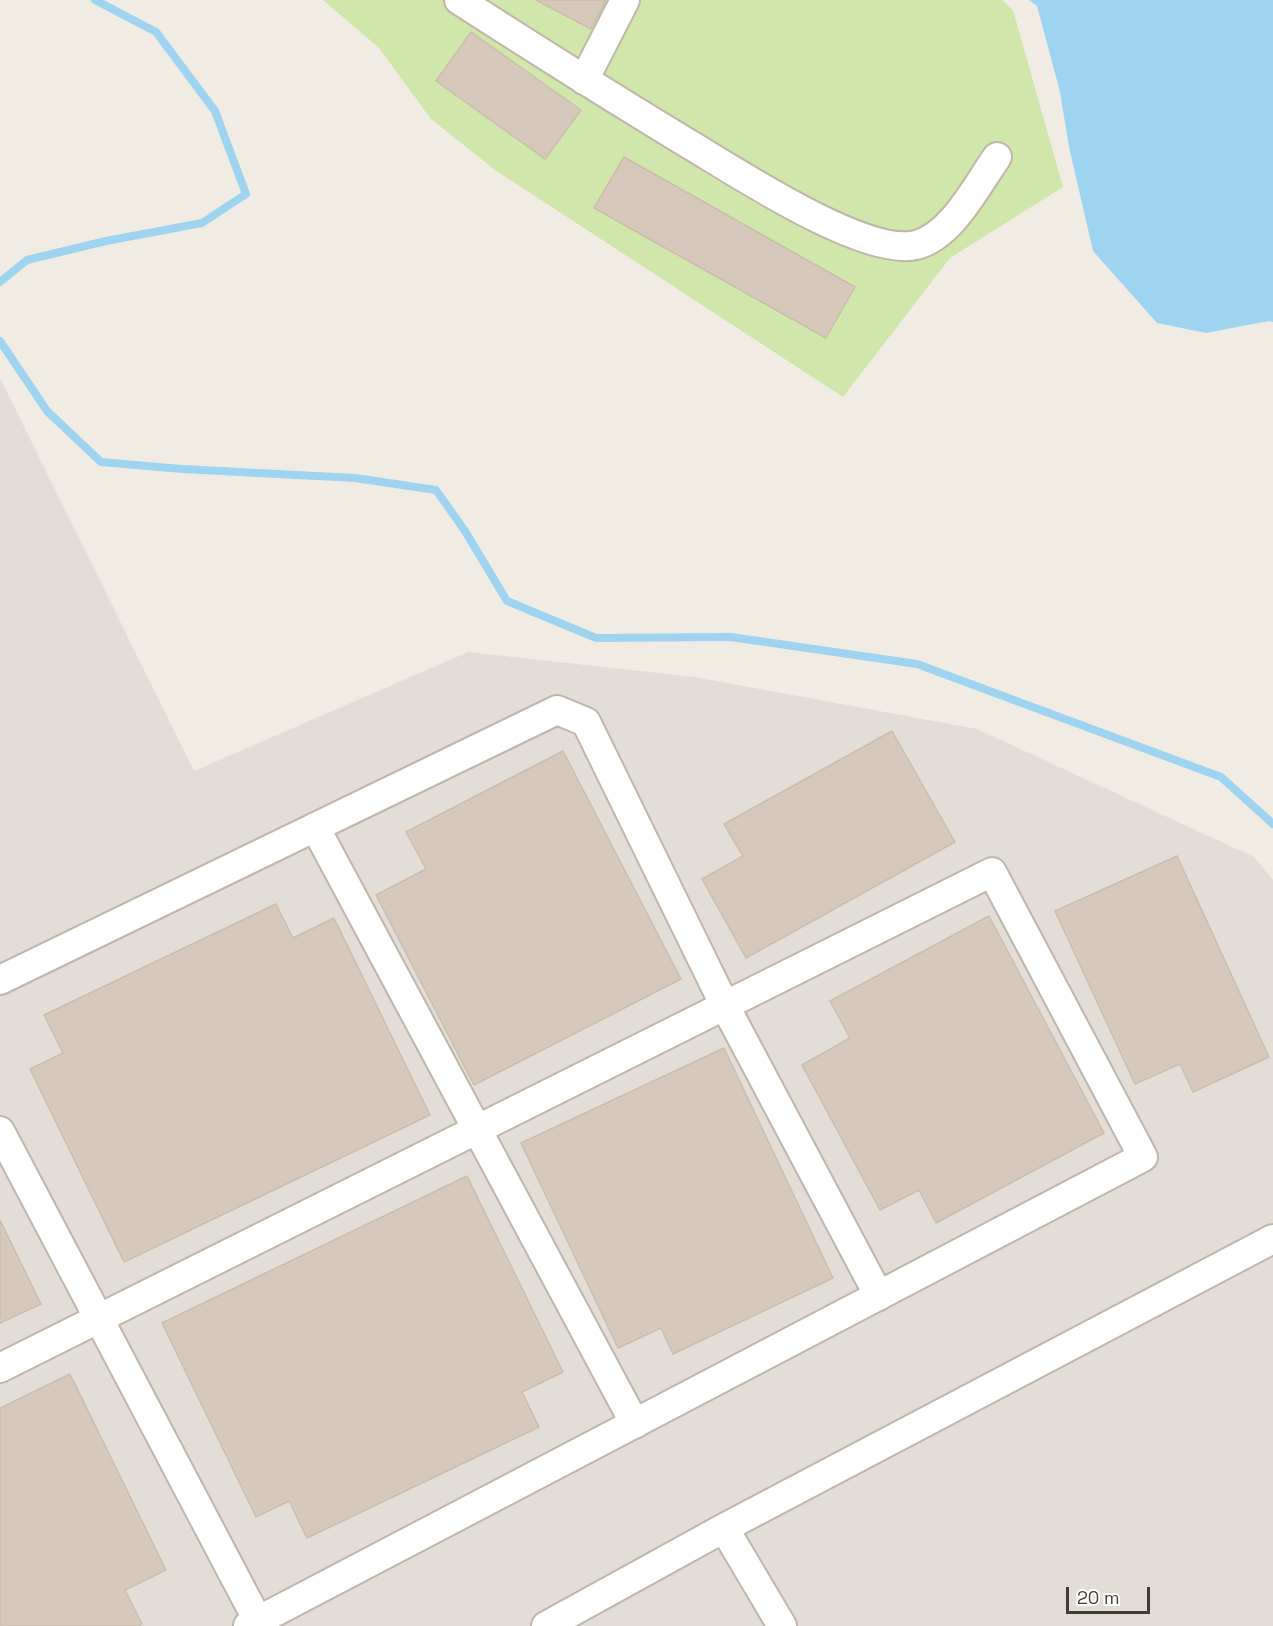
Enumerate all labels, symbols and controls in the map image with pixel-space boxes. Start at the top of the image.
scale bar [1069,1575,1153,1613]
text: 20 m [1077,1586,1120,1609]

